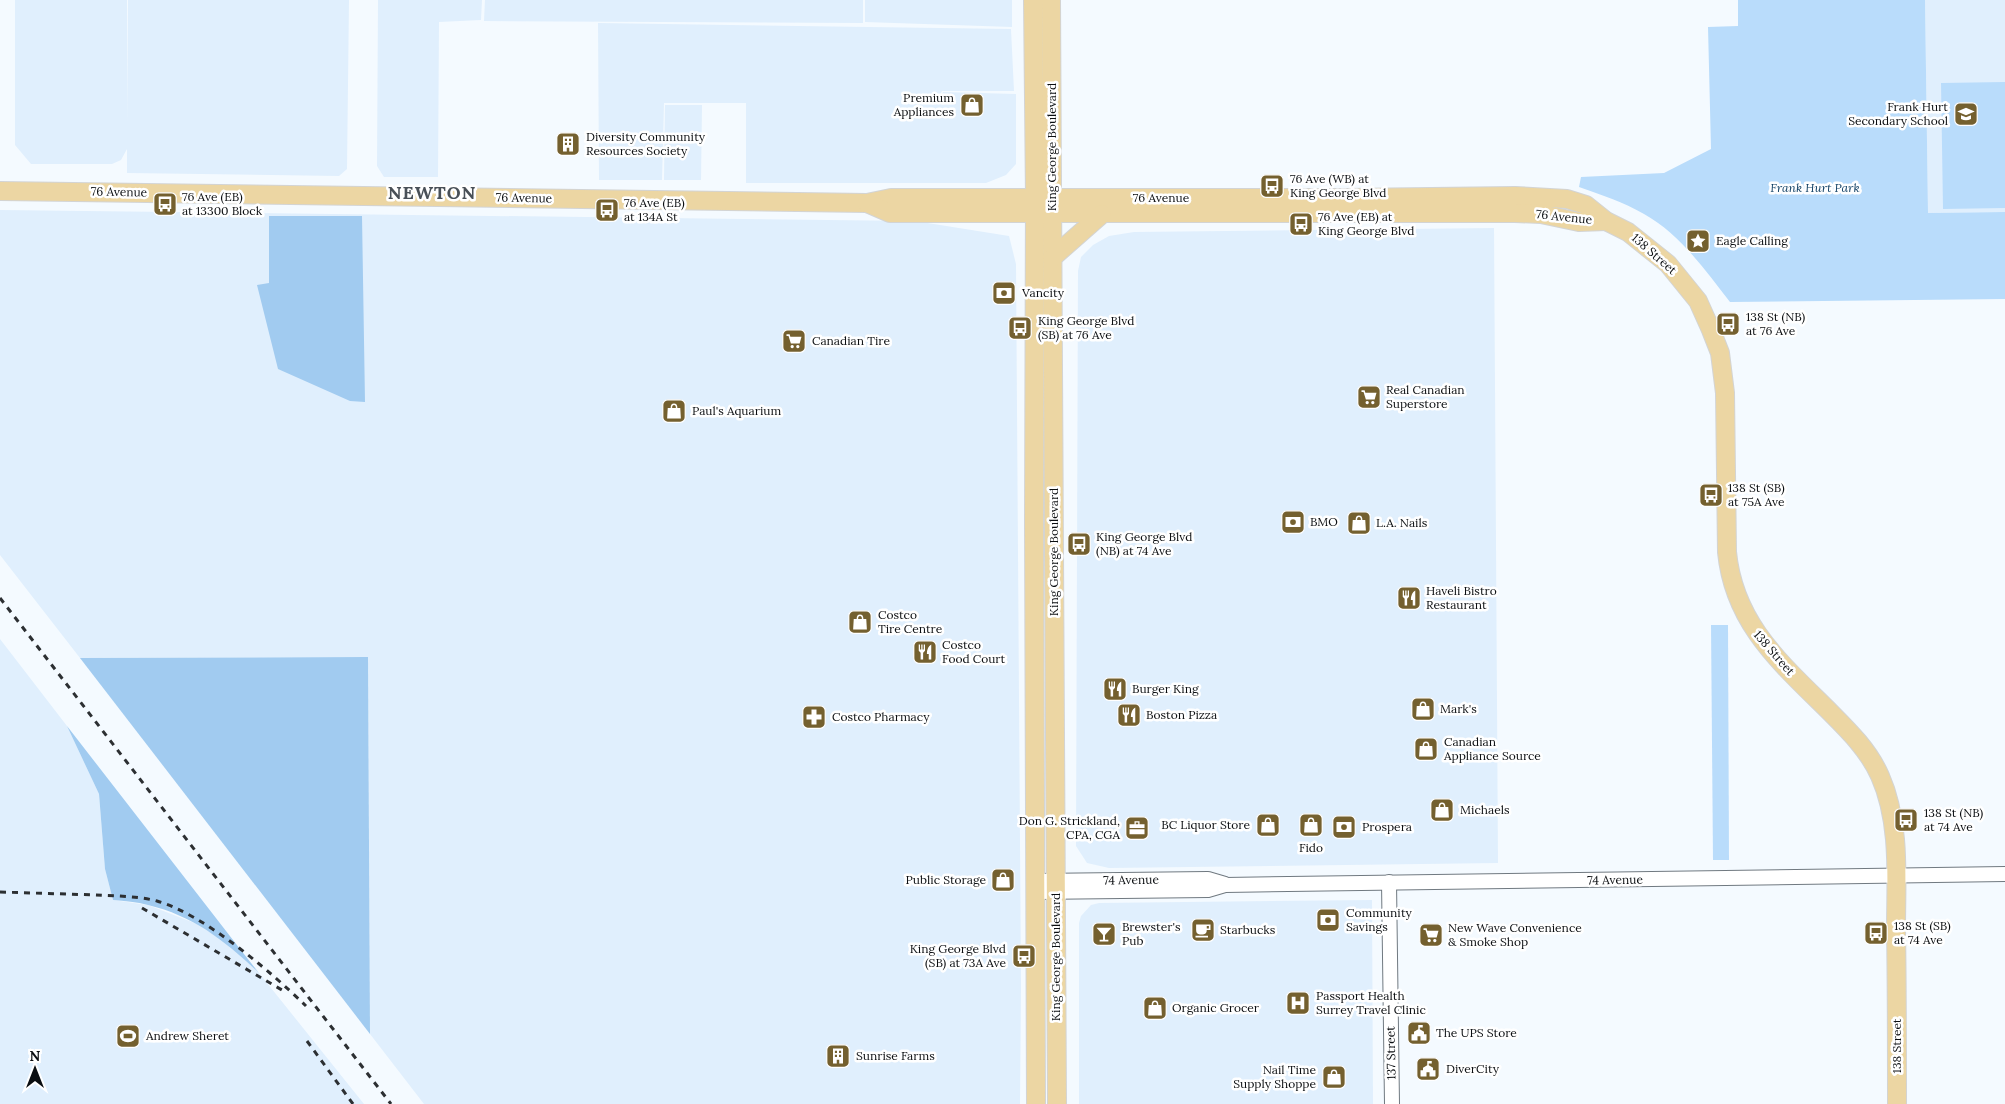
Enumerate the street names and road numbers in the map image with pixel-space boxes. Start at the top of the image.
street label: King George Boulevard [1044,83,1059,211]
street label: 76 Avenue [91,184,148,199]
street label: 76 Avenue [496,190,553,205]
street label: 76 Avenue [1133,190,1190,205]
street label: 76 Avenue [1535,206,1593,227]
street label: 138 Street [1629,230,1680,278]
street label: King George Boulevard [1046,488,1061,616]
street label: 138 Street [1751,627,1798,679]
street label: 74 Avenue [1103,872,1159,887]
street label: 74 Avenue [1587,872,1643,887]
street label: King George Boulevard [1048,893,1063,1021]
street label: 138 Street [1889,1018,1904,1073]
street label: 137 Street [1383,1026,1398,1080]

